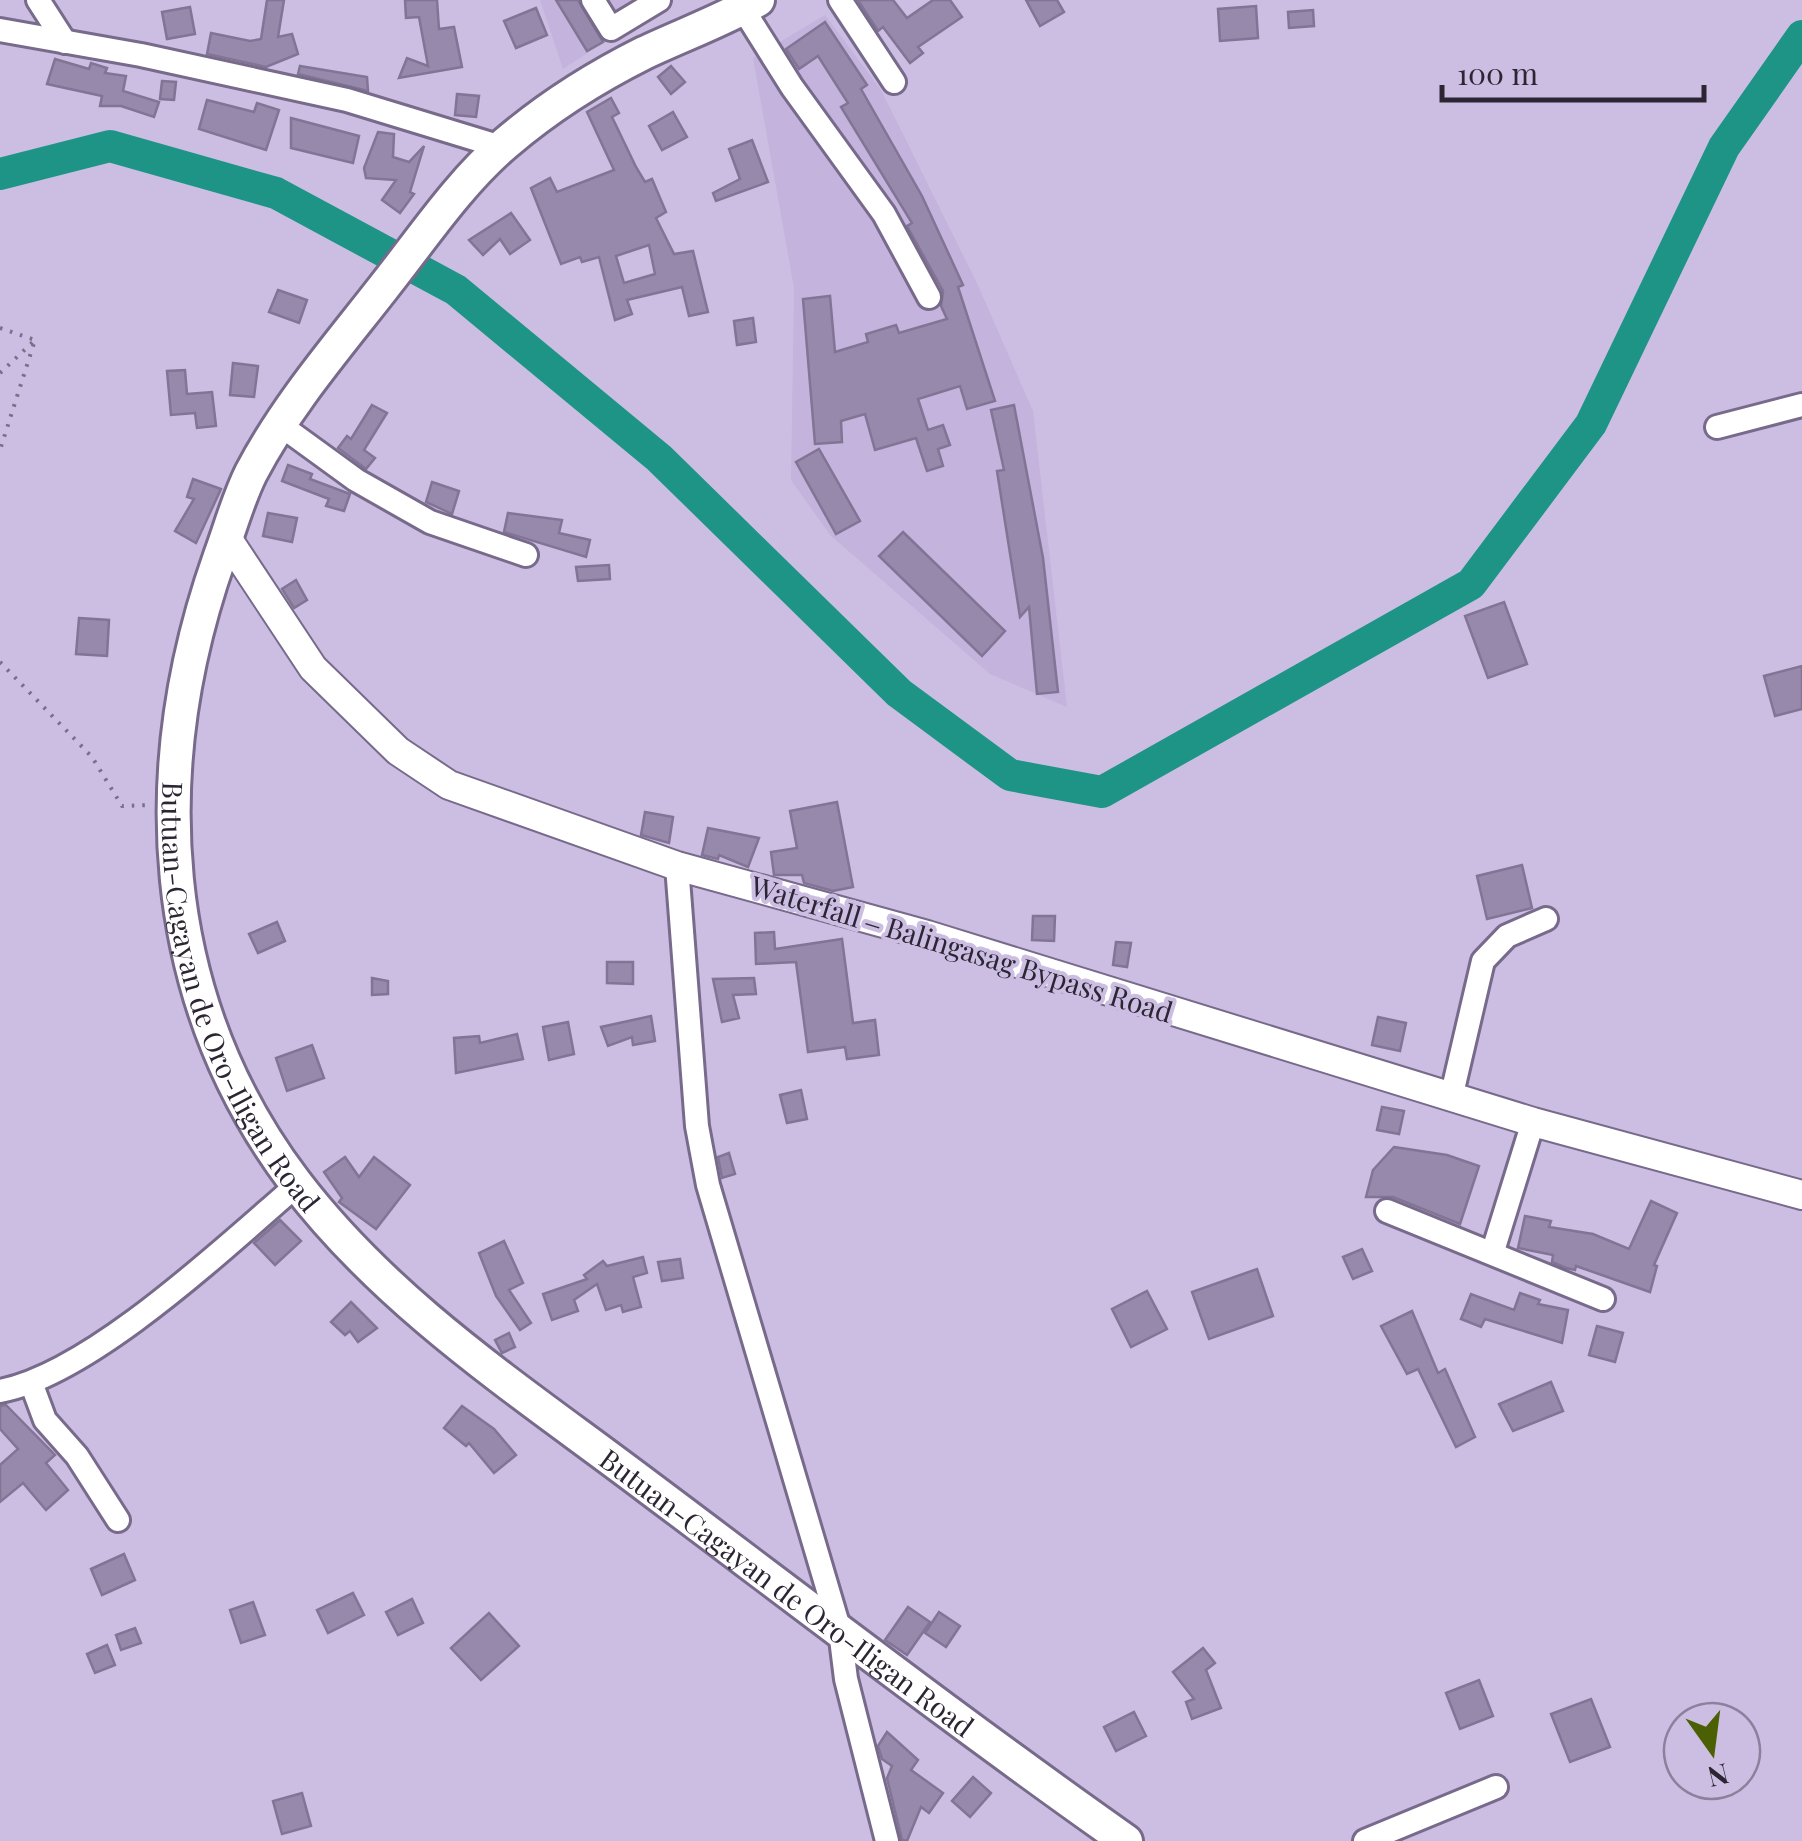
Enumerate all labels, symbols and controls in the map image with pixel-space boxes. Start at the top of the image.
scale bar [1442,40,1704,102]
text: 100 m [1457,53,1539,93]
street label: Butuan-Cagayan de Oro-Iligan Road [155,781,329,1219]
street label: Waterfall ‒ Balingasag Bypass Road [746,866,1177,1030]
street label: Butuan-Cagayan de Oro-Iligan Road [593,1439,982,1744]
north arrow [1662,1701,1762,1801]
text: N [1704,1756,1733,1797]

